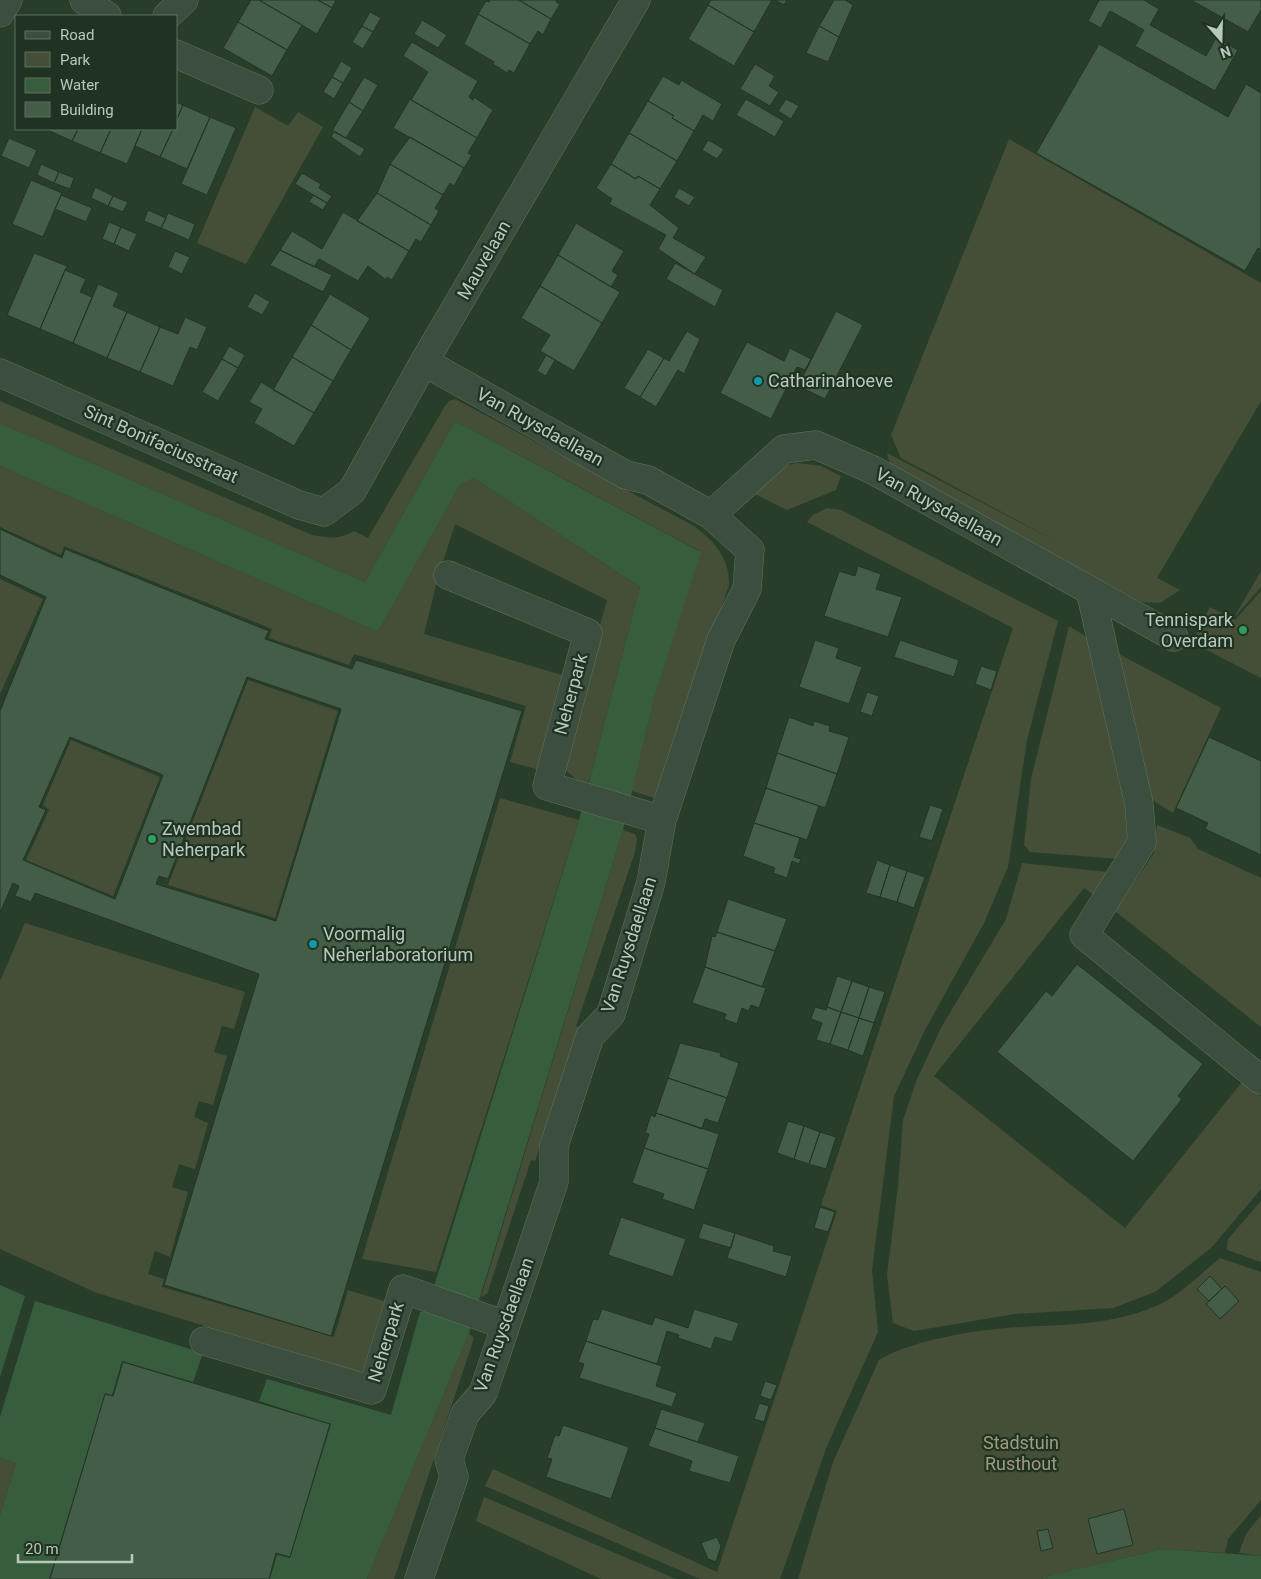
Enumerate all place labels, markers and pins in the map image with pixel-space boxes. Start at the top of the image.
place label: Catharinahoeve [768,370,893,391]
marker: Catharinahoeve [752,375,764,387]
place label: Tennispark Overdam [1145,609,1234,651]
marker: Tennispark Overdam [1237,624,1249,636]
place label: Zwembad Neherpark [162,818,246,860]
marker: Zwembad Neherpark [146,833,158,845]
place label: Voormalig Neherlaboratorium [323,923,473,965]
marker: Voormalig Neherlaboratorium [307,938,319,950]

